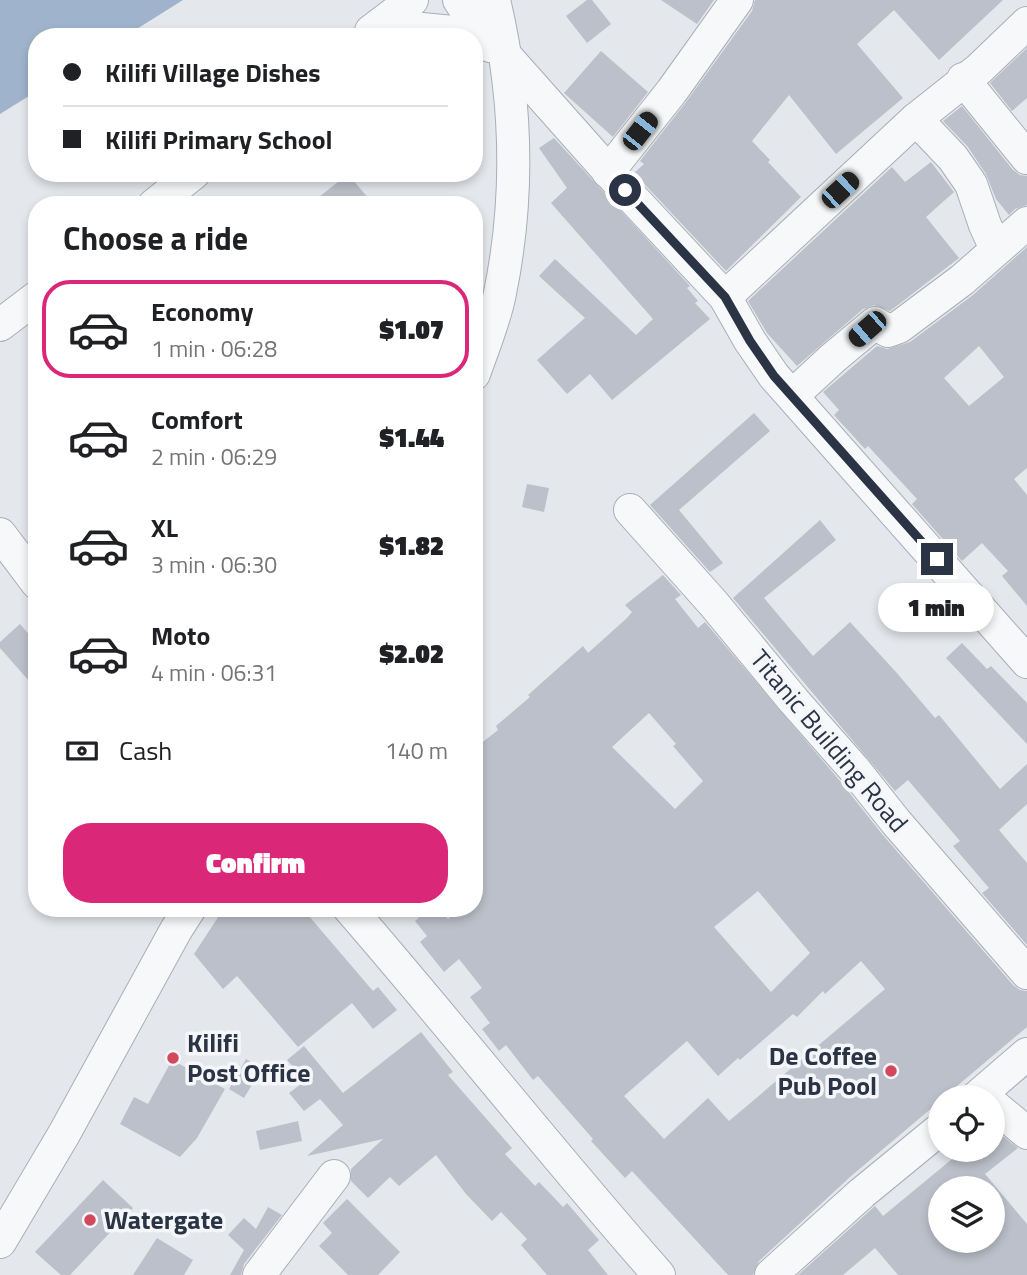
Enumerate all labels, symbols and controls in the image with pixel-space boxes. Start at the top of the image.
text: Kilifi Village Dishes [105,53,321,92]
car [619,108,662,154]
text: Kilifi Primary School [105,120,333,159]
car [818,168,863,212]
route start [609,174,641,206]
text: Choose a ride [63,214,248,262]
text: Economy [151,292,253,331]
icon: car [67,298,130,361]
car [845,307,890,351]
text: $1.07 [379,310,444,349]
text: 1 min · 06:28 [151,331,277,366]
text: Comfort [151,400,243,439]
icon: car [67,406,130,469]
text: $1.44 [379,418,444,457]
text: 2 min · 06:29 [151,439,277,474]
text: XL [151,508,178,547]
icon: car [67,514,130,577]
text: $1.82 [379,526,444,565]
route end [921,543,953,575]
text: 3 min · 06:30 [151,547,277,582]
callout: 1 min [879,584,995,632]
text: 1 min [907,590,965,625]
text: Moto [151,616,210,655]
icon: car [67,622,130,685]
text: $2.02 [379,634,444,673]
street label: Titanic Building Road [741,641,918,841]
text: 4 min · 06:31 [151,655,277,690]
text: Cash [119,731,172,770]
icon: cash [63,732,101,770]
text: 140 m [385,733,448,768]
button: Confirm [63,823,448,903]
place label: Kilifi Post Office [187,1023,311,1092]
place label: De Coffee Pub Pool [769,1036,877,1105]
marker: Kilifi Post Office [165,1050,181,1066]
marker: De Coffee Pub Pool [883,1063,899,1079]
map controls [928,1085,1005,1253]
button: locate [928,1085,1005,1162]
button: layers [928,1176,1005,1253]
place label: Watergate [104,1200,223,1239]
marker: Watergate [82,1212,98,1228]

